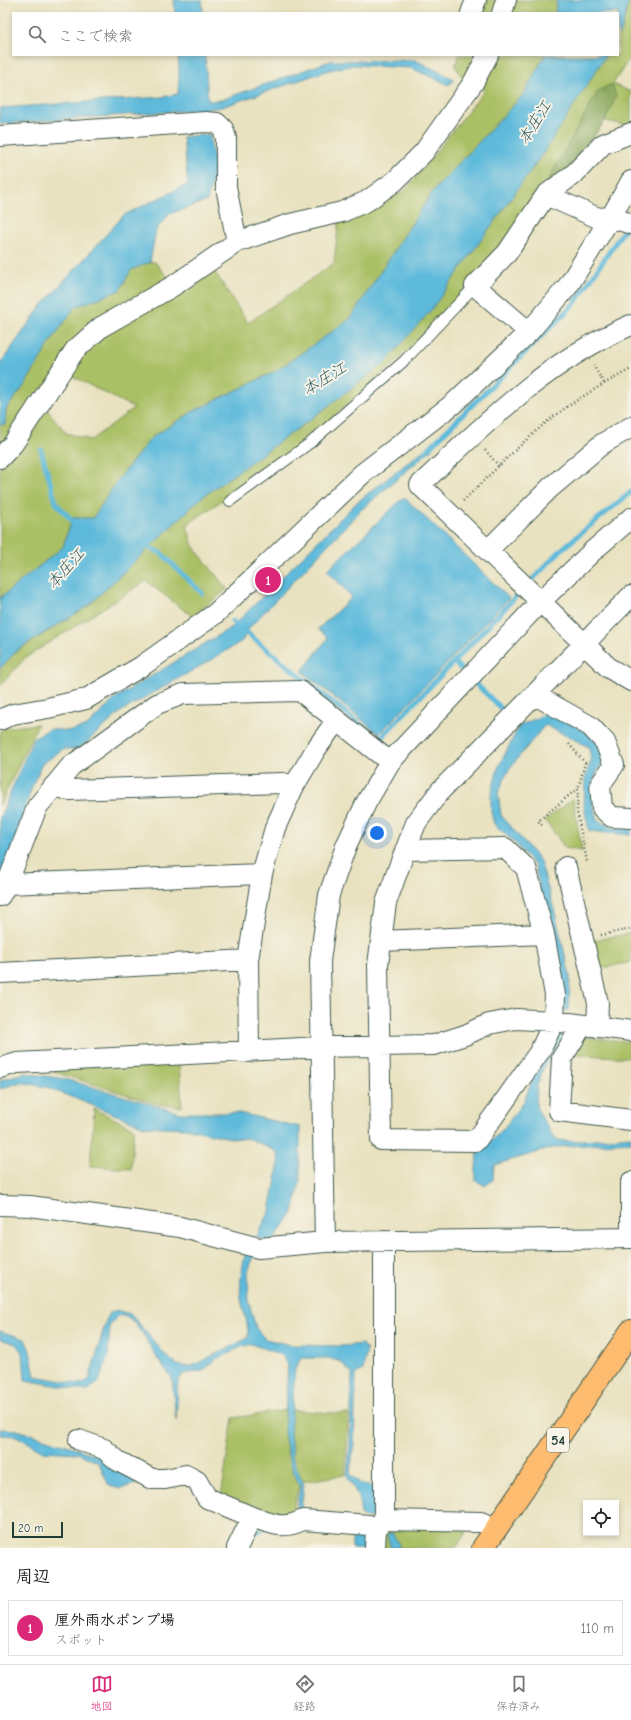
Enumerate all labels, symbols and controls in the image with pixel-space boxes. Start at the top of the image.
search box [12,12,619,56]
icon: search [26,23,48,45]
text: ここで検索 [58,27,133,45]
water label: 本庄江 [514,97,556,148]
water label: 本庄江 [299,358,351,399]
water label: 本庄江 [43,544,89,593]
pin: 1 [255,565,281,595]
your location [367,823,387,843]
road number: 54 [547,1428,569,1452]
map controls [583,1500,619,1536]
button: locate [583,1500,619,1536]
scale bar [12,1520,63,1539]
text: 20 m [18,1522,43,1535]
text: 周辺 [16,1567,50,1586]
text: 厘外雨水ポンプ場 [55,1611,175,1629]
text: 1 [27,1621,33,1636]
text: 110 m [581,1621,614,1636]
text: スポット [55,1632,107,1647]
tab: 地図 [91,1673,113,1713]
tab: 経路 [294,1673,316,1713]
tab: 保存済み [497,1673,541,1713]

